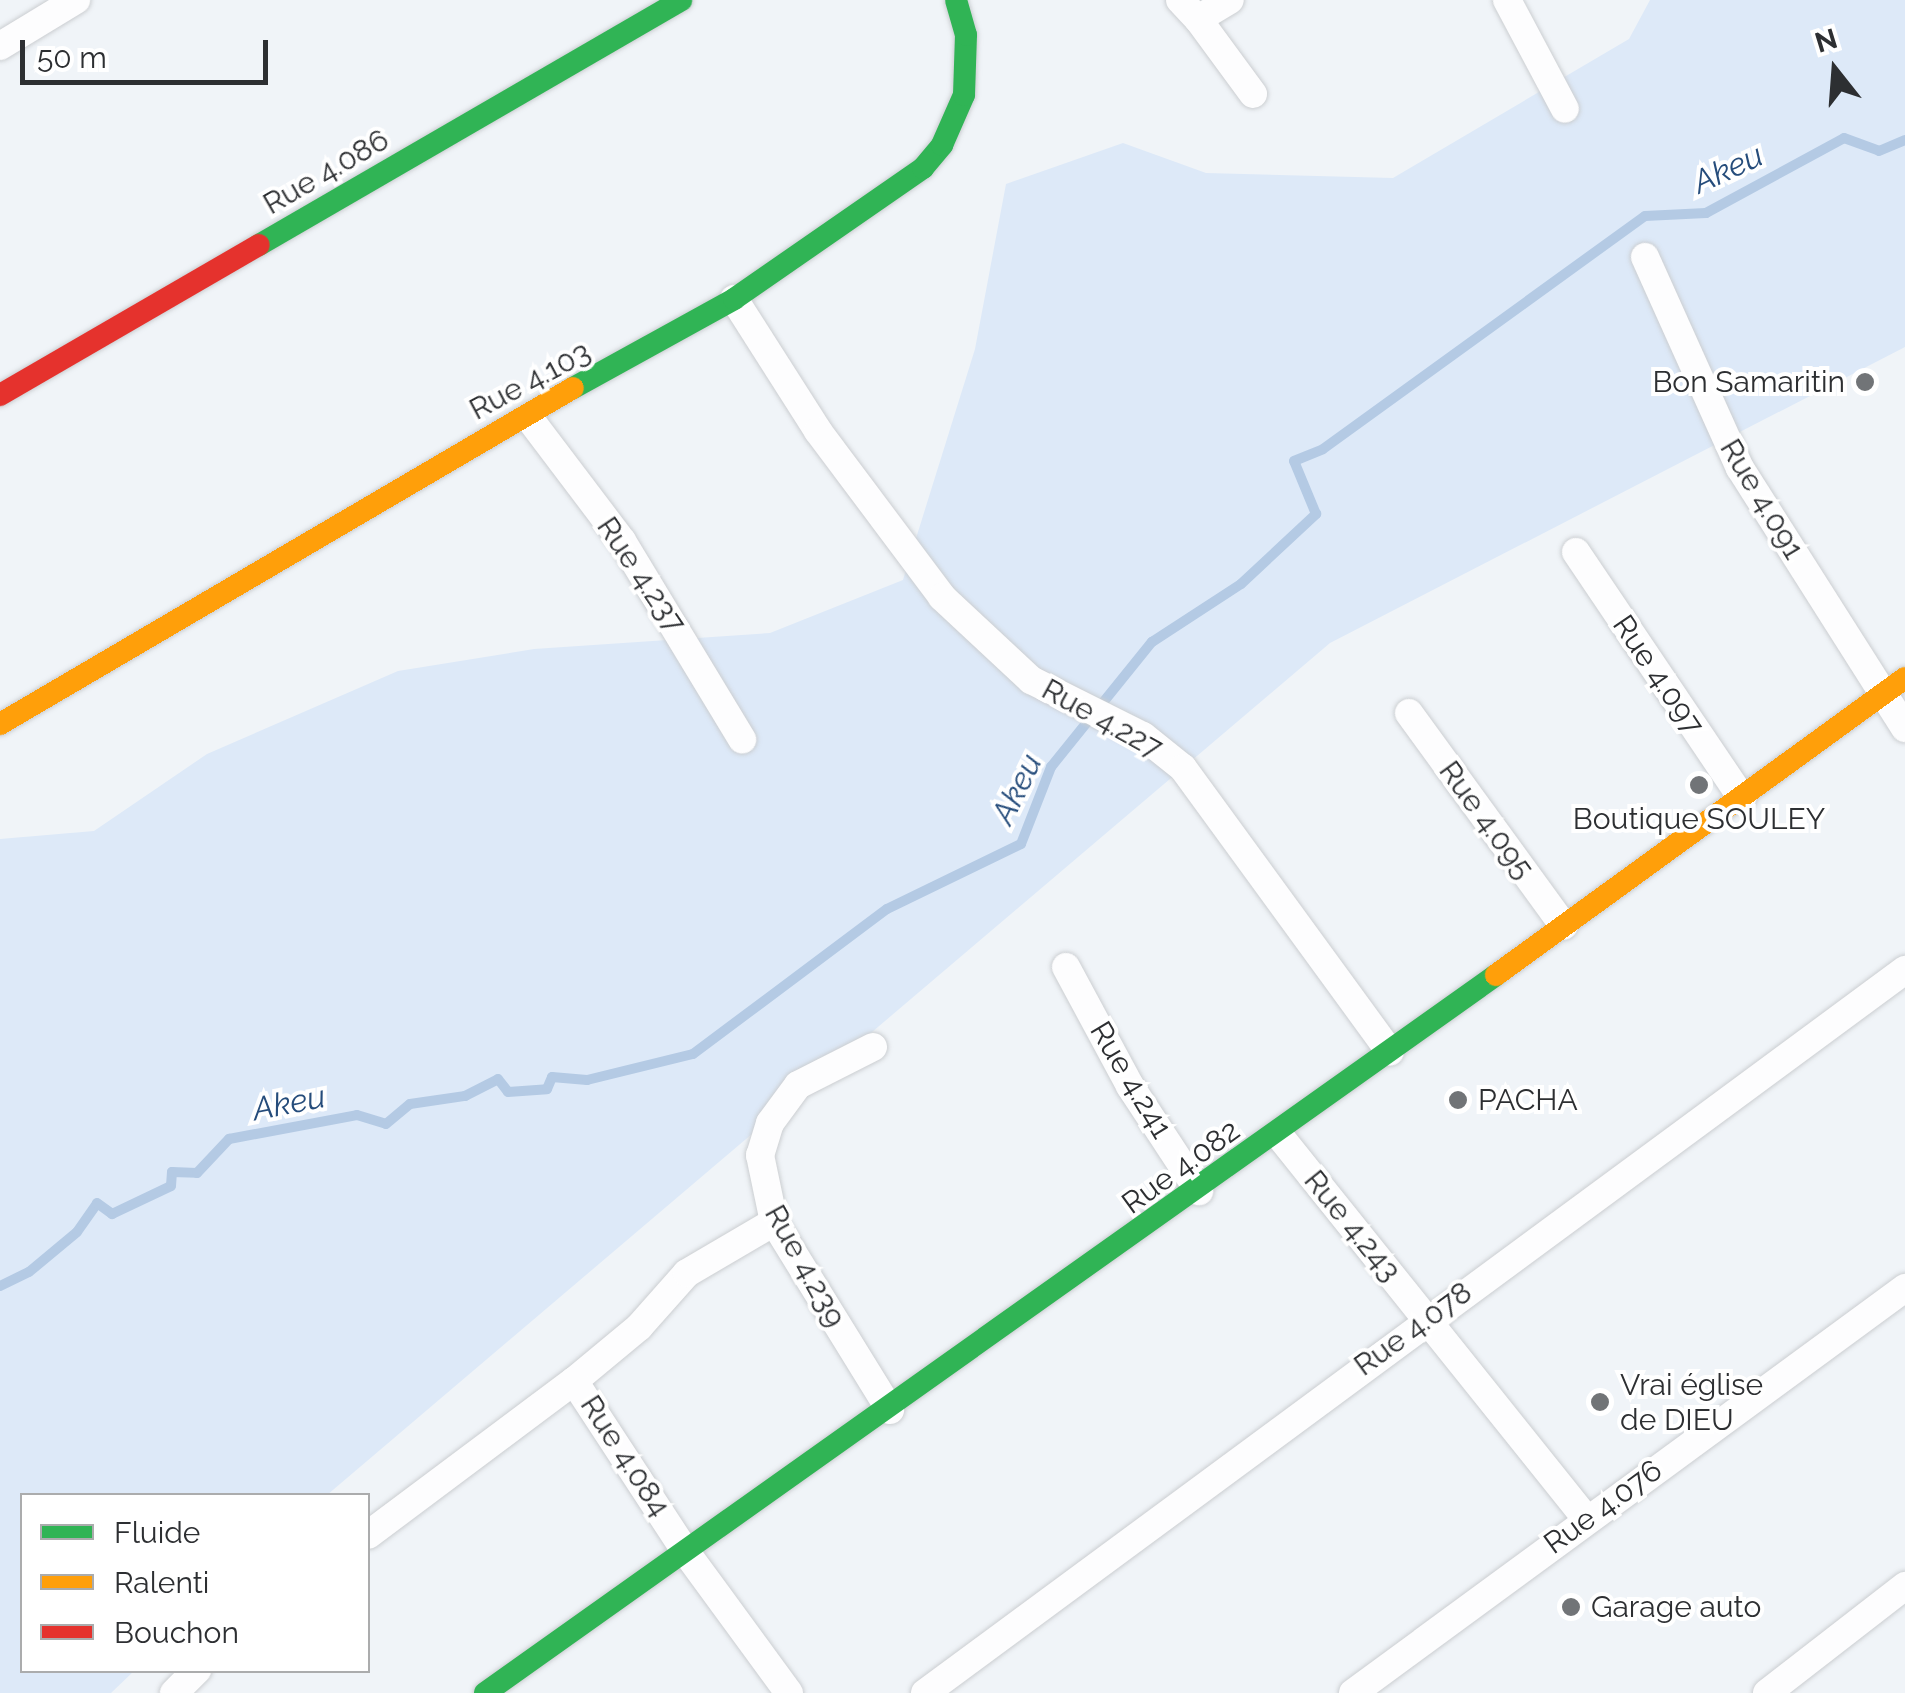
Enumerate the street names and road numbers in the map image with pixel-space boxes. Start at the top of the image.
street label: Rue 4.086 [257,122,395,222]
street label: Rue 4.103 [463,334,597,428]
street label: Rue 4.091 [1712,433,1812,565]
street label: Rue 4.237 [589,510,693,640]
street label: Rue 4.097 [1605,608,1711,742]
street label: Rue 4.227 [1036,671,1168,767]
street label: Rue 4.095 [1431,754,1541,886]
street label: Rue 4.241 [1082,1015,1180,1145]
street label: Rue 4.082 [1115,1112,1247,1222]
street label: Rue 4.243 [1296,1163,1408,1289]
street label: Rue 4.239 [757,1199,853,1333]
street label: Rue 4.078 [1347,1274,1479,1384]
street label: Rue 4.084 [573,1389,677,1523]
street label: Rue 4.076 [1537,1452,1669,1562]

